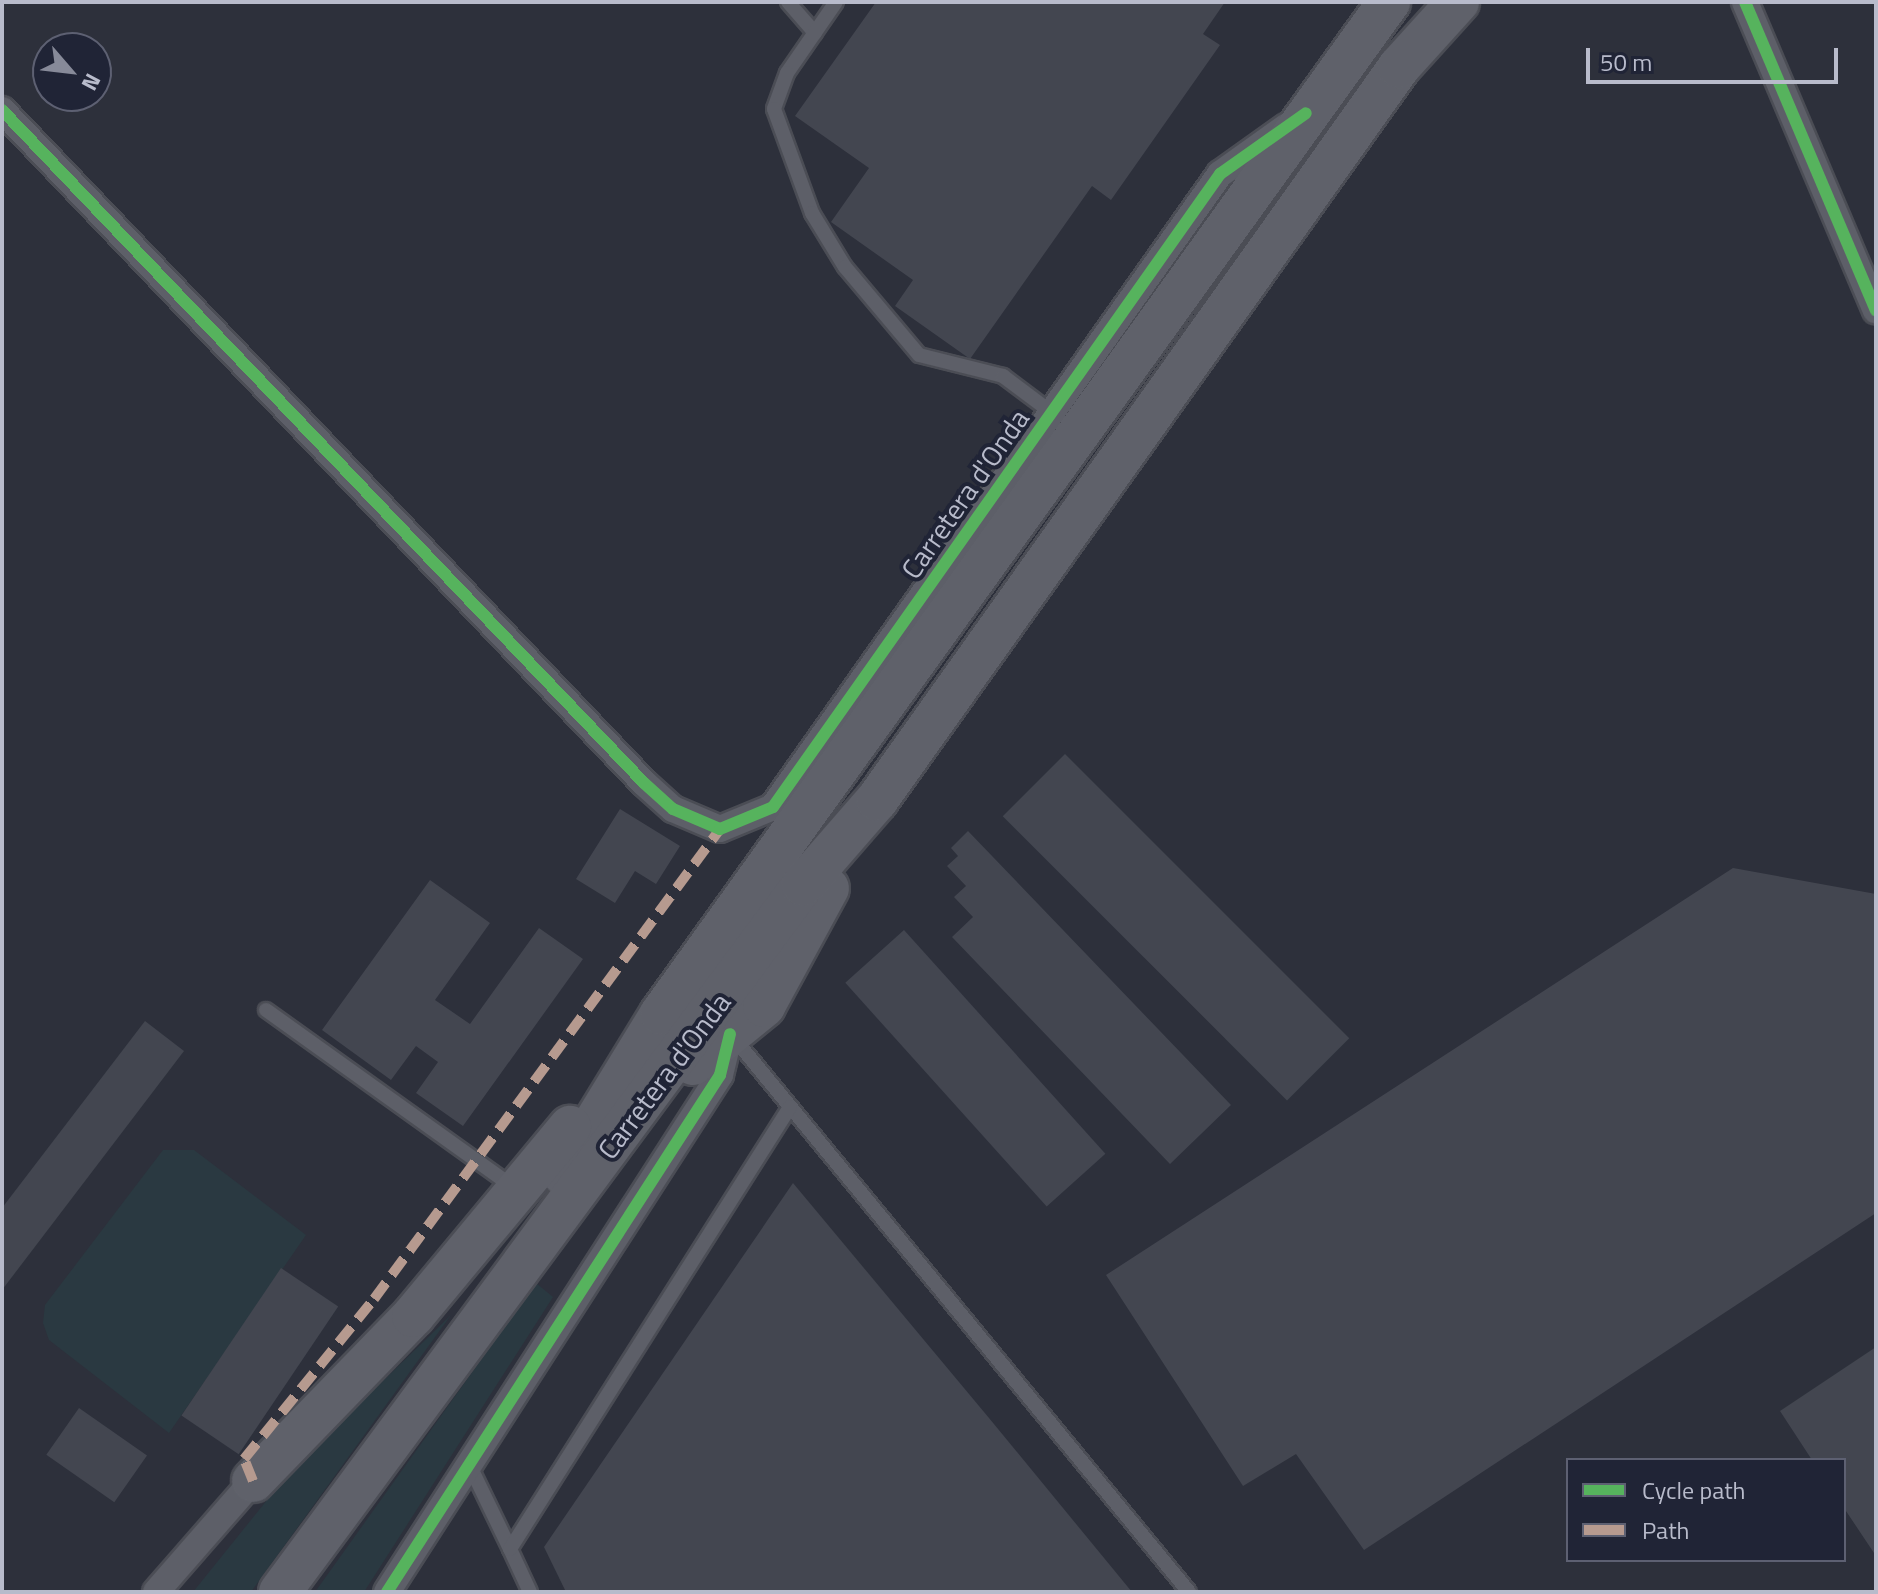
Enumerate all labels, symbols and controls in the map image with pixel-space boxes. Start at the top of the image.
north arrow [32,32,112,112]
scale bar [1590,32,1842,82]
text: 50 m [1600,44,1652,80]
text: N [73,68,110,97]
street label: Carretera d'Onda [894,403,1036,585]
street label: Carretera d'Onda [591,986,737,1166]
legend [1566,1458,1846,1562]
text: Cycle path [1642,1472,1745,1508]
text: Path [1642,1512,1689,1548]

